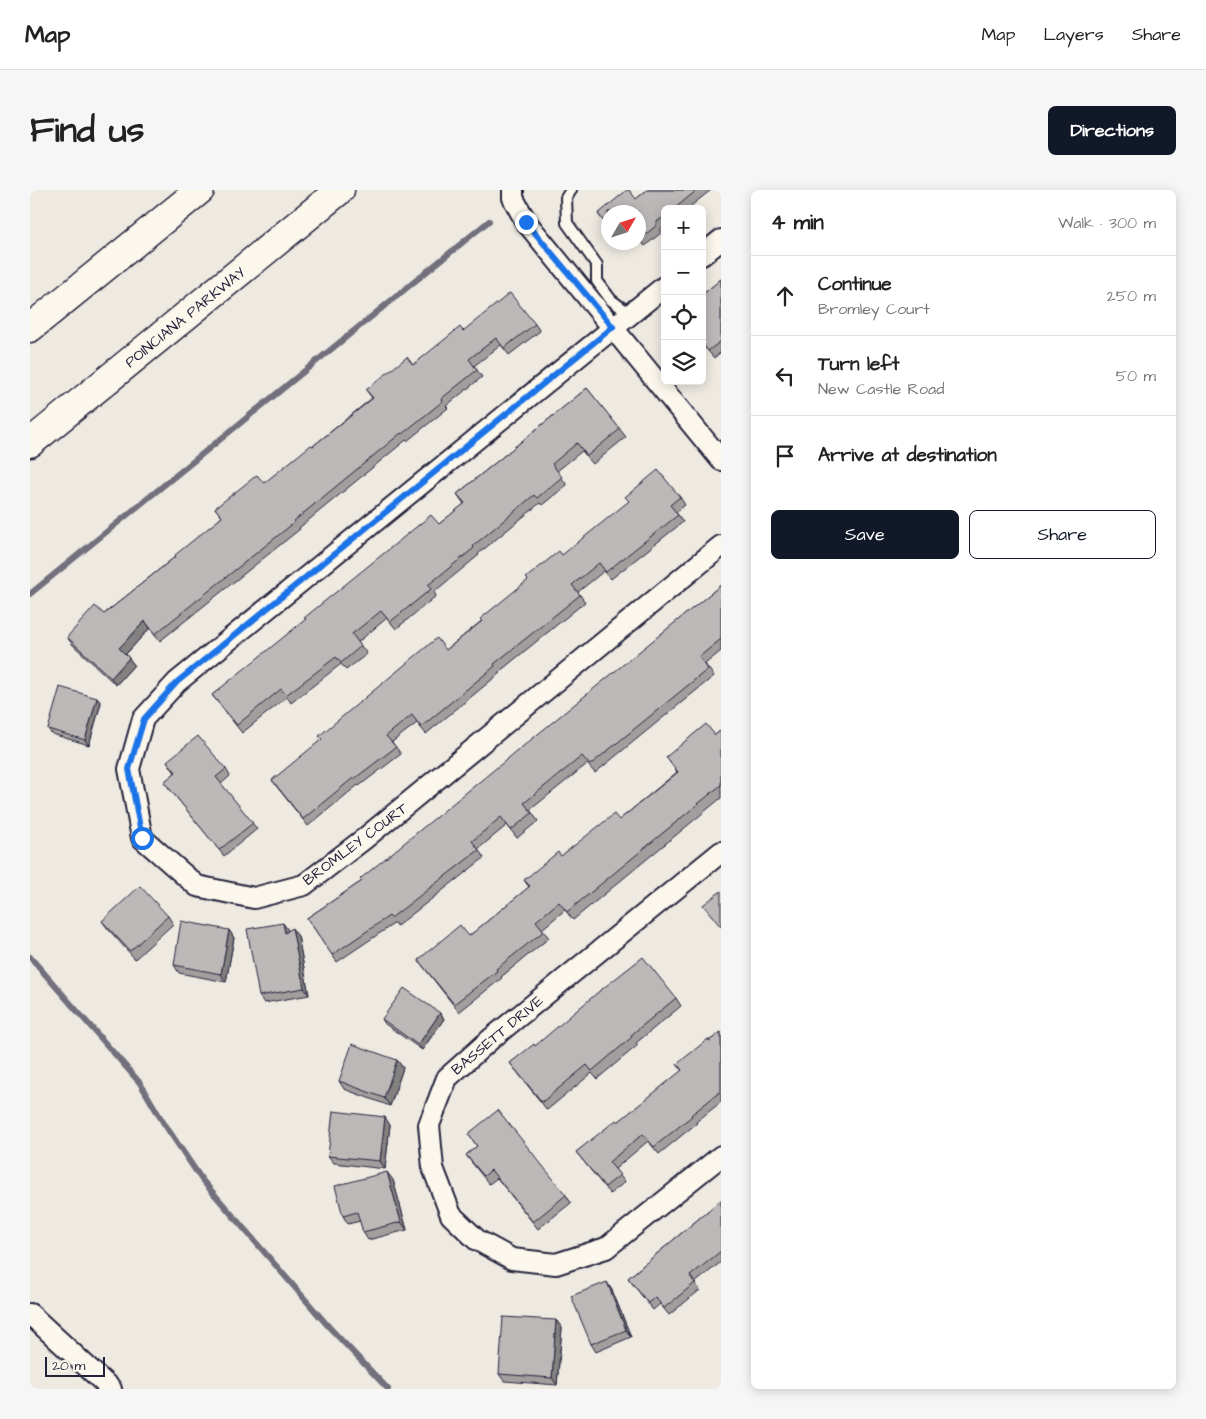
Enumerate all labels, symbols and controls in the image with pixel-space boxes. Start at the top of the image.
text: Map [25,18,70,52]
text: Map [981,22,1015,47]
text: Layers [1043,22,1104,47]
text: Share [1132,22,1181,47]
text: Find us [30,106,144,155]
button: Directions [1048,106,1176,155]
north arrow [601,205,646,250]
map controls [661,205,706,385]
button: + [661,205,706,250]
text: 4 min [771,208,824,237]
route end [515,211,538,234]
text: Walk · 300 m [1058,212,1156,234]
button: − [661,250,706,295]
street label: POINCIANA PARKWAY [121,262,250,373]
text: Continue [818,271,892,298]
icon: ahead [771,282,799,310]
text: 250 m [1107,285,1156,307]
button: locate [661,295,706,340]
text: Bromley Court [818,298,930,320]
button: layers [661,340,706,385]
text: Turn left [818,351,899,378]
icon: left [771,362,799,390]
text: 50 m [1116,365,1156,387]
text: New Castle Road [818,378,944,400]
icon: arrive [771,442,799,470]
text: Arrive at destination [818,442,997,469]
button: Save [771,510,959,559]
button: Share [969,510,1156,559]
street label: BROMLEY COURT [299,798,413,891]
route start [131,827,154,850]
street label: BASSETT DRIVE [447,991,548,1080]
scale bar [45,1354,105,1377]
text: 20 m [52,1356,85,1376]

